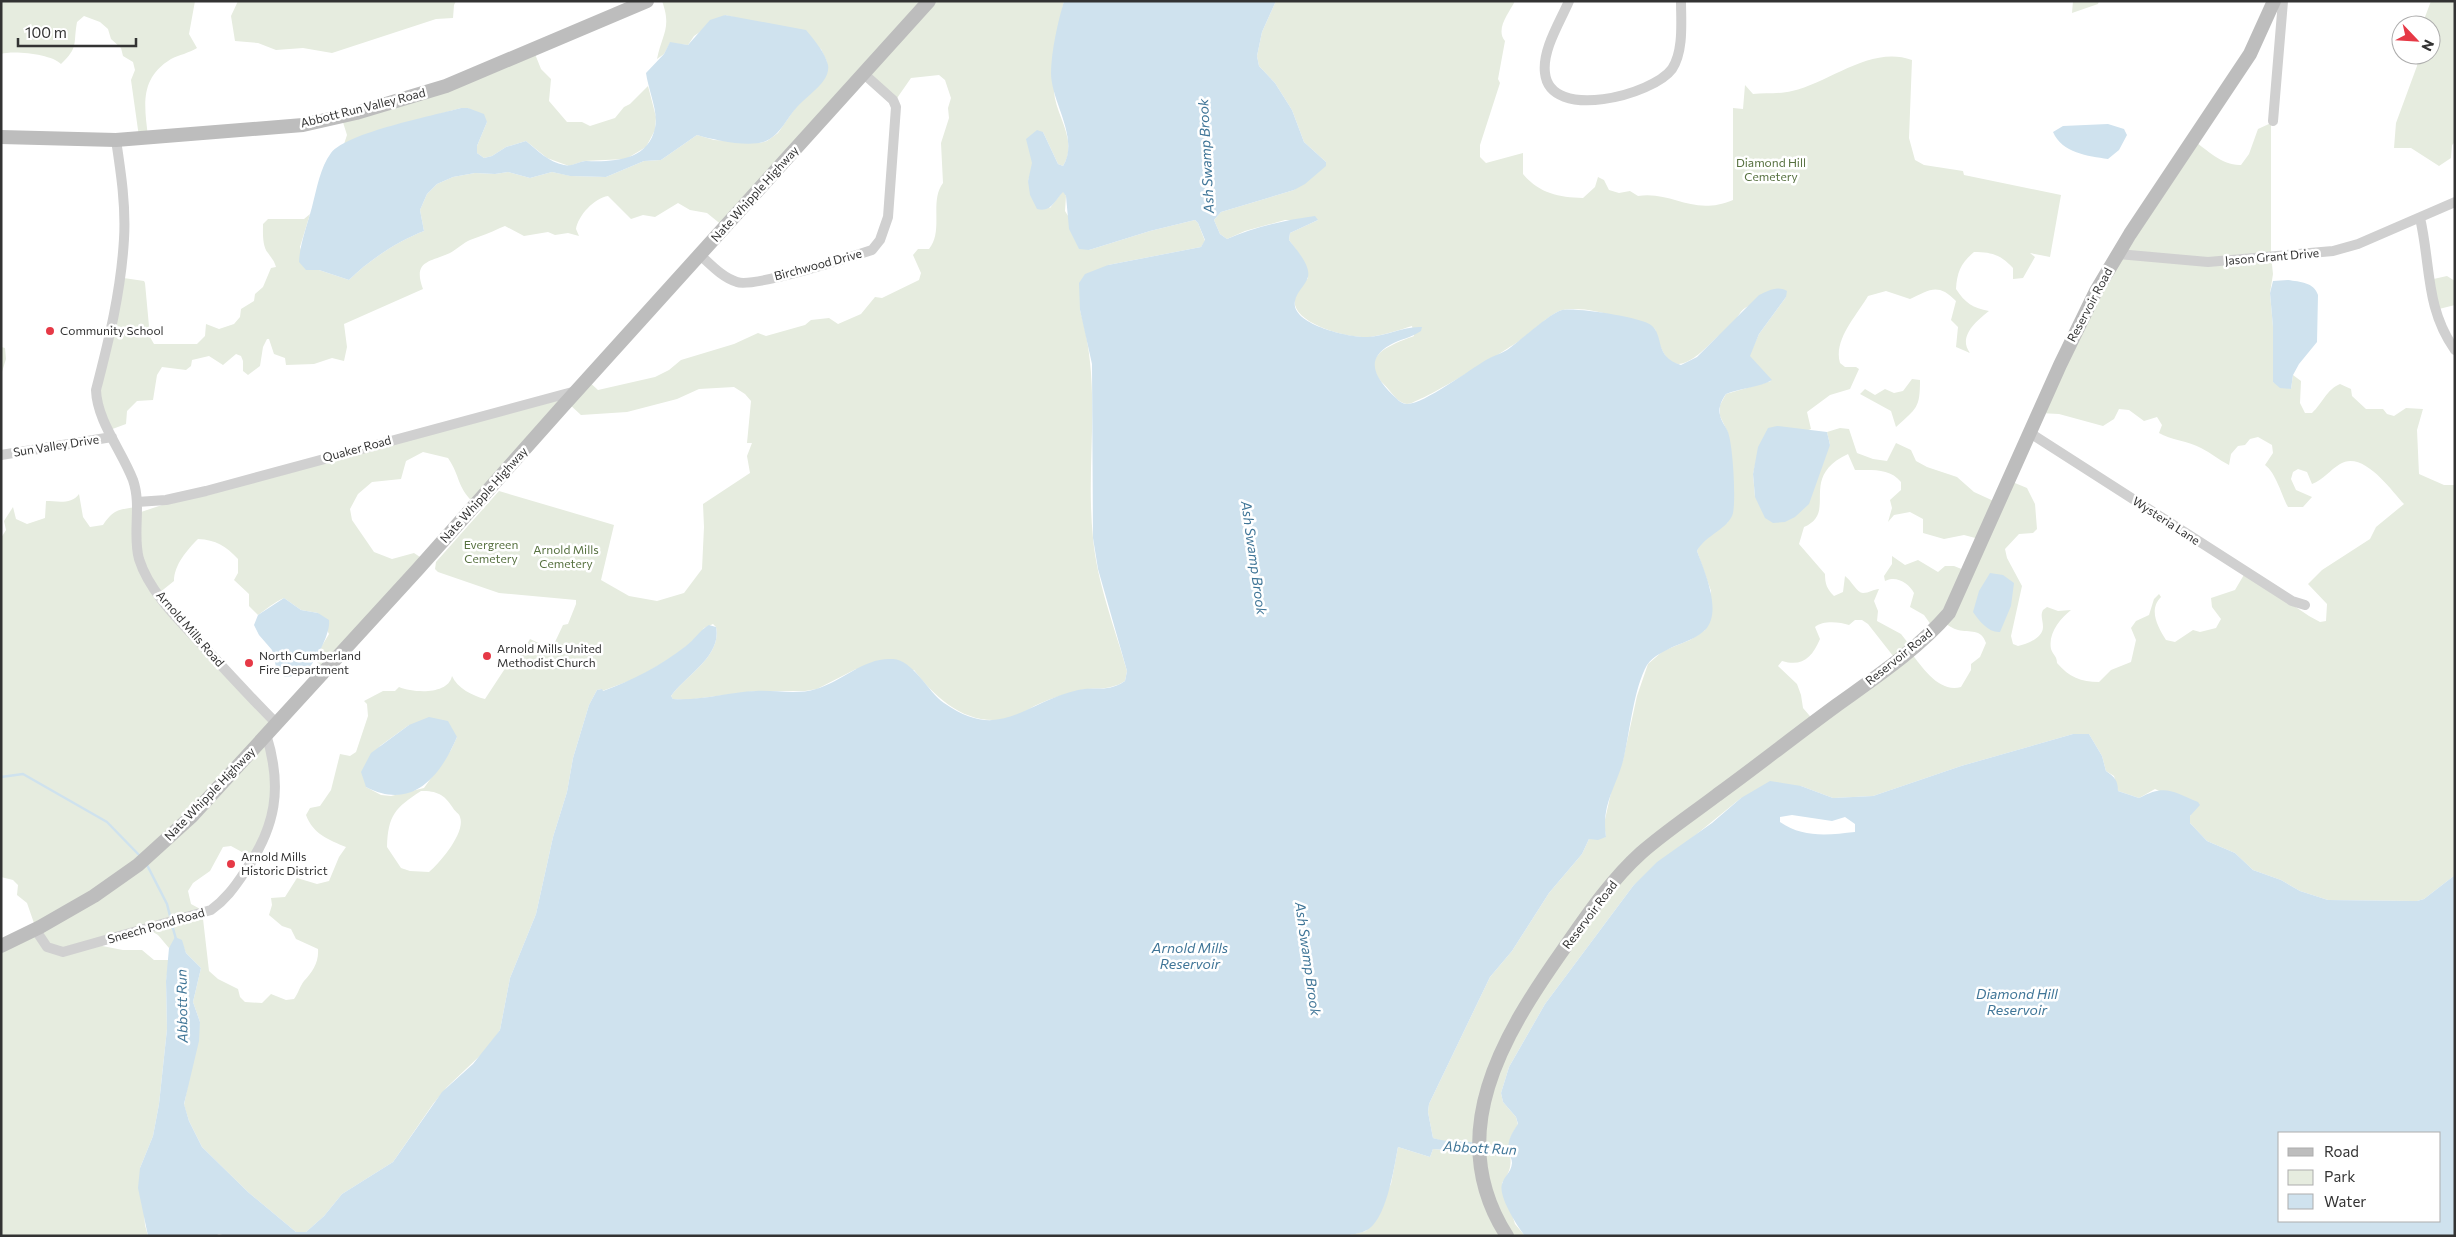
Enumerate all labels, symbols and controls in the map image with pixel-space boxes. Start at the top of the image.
scale bar [18,15,135,47]
north arrow [2391,15,2441,65]
text: 100 m [25,23,67,41]
text: N [2418,37,2438,54]
street label: Abbott Run Valley Road [299,85,427,129]
water label: Ash Swamp Brook [1194,98,1217,215]
street label: Nate Whipple Highway [708,143,801,244]
park label: Diamond Hill Cemetery [1736,155,1806,183]
street label: Jason Grant Drive [2224,245,2320,268]
street label: Birchwood Drive [772,246,863,282]
street label: Reservoir Road [2064,265,2115,344]
place label: Community School [60,323,164,337]
marker: Community School [44,325,56,337]
street label: Sun Valley Drive [12,431,100,459]
street label: Quaker Road [321,432,393,464]
street label: Nate Whipple Highway [437,444,530,545]
street label: Wysteria Lane [2130,493,2203,547]
water label: Ash Swamp Brook [1238,499,1271,616]
park label: Evergreen Cemetery [464,537,518,565]
park label: Arnold Mills Cemetery [533,542,599,570]
street label: Arnold Mills Road [154,588,228,669]
street label: Reservoir Road [1862,625,1935,687]
place label: Arnold Mills United Methodist Church [497,641,602,669]
place label: North Cumberland Fire Department [259,648,361,676]
marker: Arnold Mills United Methodist Church [481,650,493,662]
marker: North Cumberland Fire Department [243,657,255,669]
street label: Nate Whipple Highway [161,744,257,843]
place label: Arnold Mills Historic District [241,849,328,877]
marker: Arnold Mills Historic District [225,858,237,870]
street label: Reservoir Road [1559,877,1619,951]
water label: Ash Swamp Brook [1292,900,1325,1017]
street label: Sneech Pond Road [106,904,206,946]
water label: Arnold Mills Reservoir [1151,939,1228,972]
water label: Abbott Run [172,969,191,1044]
water label: Diamond Hill Reservoir [1976,985,2058,1018]
legend [2278,1132,2441,1222]
water label: Abbott Run [1442,1137,1517,1158]
text: Road [2324,1142,2359,1160]
text: Park [2324,1167,2355,1185]
text: Water [2324,1192,2366,1210]

